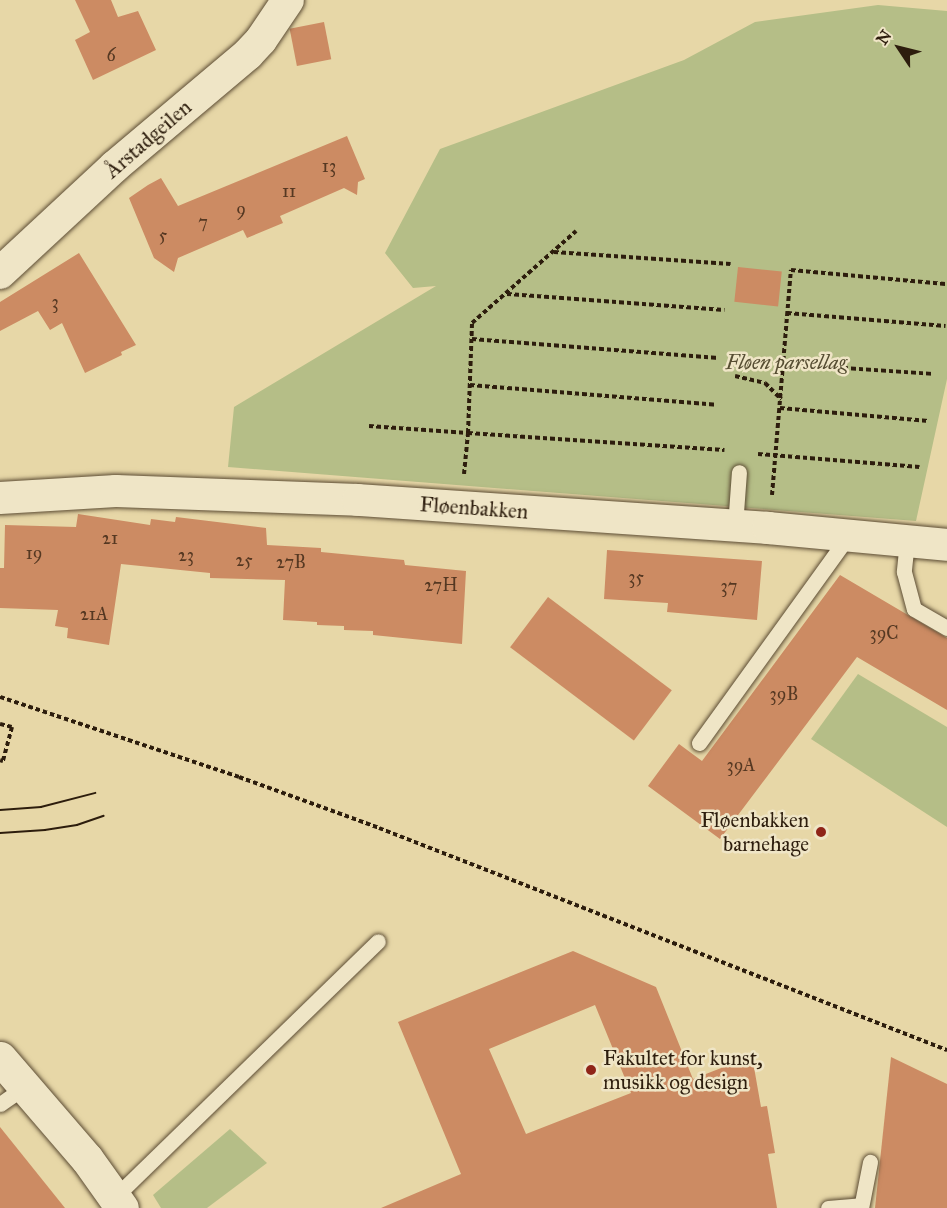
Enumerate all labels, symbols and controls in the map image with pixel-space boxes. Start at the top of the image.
north arrow [869,18,929,78]
text: N [872,26,896,48]
house number: 6 [106,44,116,66]
street label: Årstadgeilen [100,95,196,183]
house number: 13 [322,155,336,177]
house number: 11 [282,180,296,202]
house number: 9 [236,198,246,220]
house number: 7 [198,211,208,233]
house number: 5 [159,224,167,246]
house number: 3 [51,291,59,313]
park label: Fløen parsellag [725,349,847,375]
street label: Fløenbakken [419,492,529,524]
house number: 21 [102,527,118,549]
house number: 19 [26,542,42,564]
house number: 23 [178,544,194,566]
house number: 25 [235,549,253,571]
house number: 27B [276,551,306,573]
house number: 35 [628,566,644,588]
house number: 27H [424,574,458,596]
house number: 37 [721,575,737,597]
house number: 21A [80,603,108,625]
house number: 39C [869,622,899,644]
house number: 39B [770,683,798,705]
house number: 39A [727,754,755,776]
place label: Fløenbakken barnehage [700,807,809,857]
marker: Fløenbakken barnehage [814,825,828,839]
place label: Fakultet for kunst, musikk og design [603,1045,763,1095]
marker: Fakultet for kunst, musikk og design [584,1063,598,1077]

